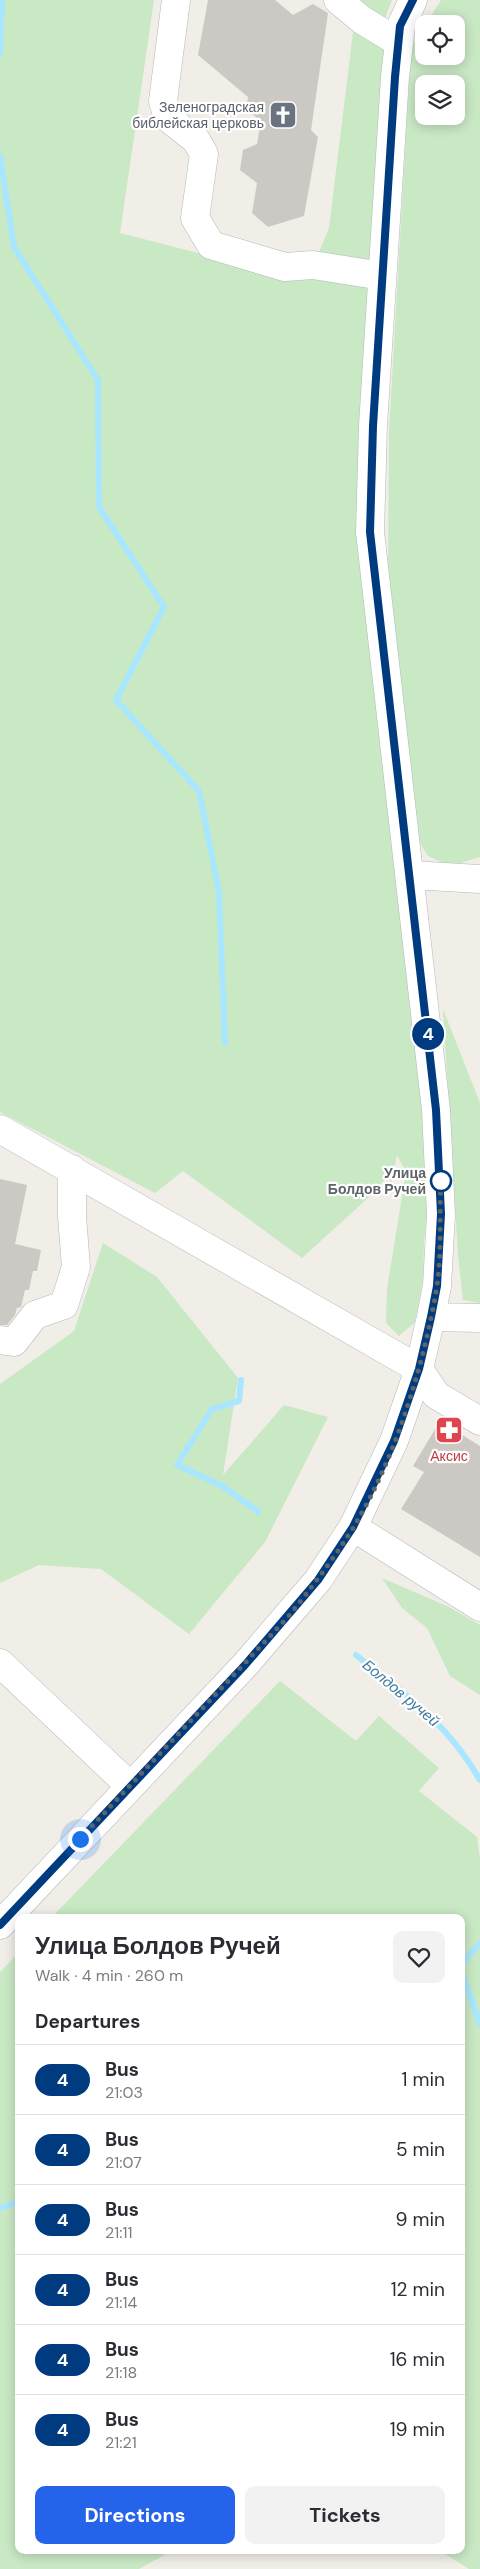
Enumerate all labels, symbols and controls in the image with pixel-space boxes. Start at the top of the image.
map controls [415,15,465,125]
button: locate [415,15,465,65]
button: layers [415,75,465,125]
place label: Зеленоградская библейская церковь [132,98,264,132]
church icon: Зеленоградская библейская церковь [268,100,298,130]
line badge: 4 [412,1018,444,1050]
text: 4 [422,1022,434,1046]
place label: Улица Болдов Ручей [328,1164,426,1198]
marker: Улица Болдов Ручей [430,1170,452,1192]
pharmacy icon: Аксис [434,1415,464,1445]
place label: Аксис [430,1447,468,1465]
water label: Болдов ручей [358,1655,444,1732]
your location [68,1827,93,1852]
text: Улица Болдов Ручей [35,1930,281,1961]
button: heart [393,1931,445,1983]
text: Walk · 4 min · 260 m [35,1965,183,1986]
text: Departures [35,2009,140,2034]
text: Bus [105,2057,139,2082]
text: 1 min [402,2067,445,2092]
text: 4 [57,2068,68,2092]
text: 21:03 [105,2082,143,2103]
text: Bus [105,2127,139,2152]
text: 5 min [396,2137,445,2162]
text: 4 [57,2138,68,2162]
text: 21:07 [105,2152,142,2173]
text: Bus [105,2197,139,2222]
text: 9 min [396,2207,445,2232]
text: 4 [57,2208,68,2232]
text: 21:11 [105,2222,132,2243]
text: Bus [105,2267,139,2292]
text: 12 min [391,2277,445,2302]
text: 4 [57,2278,68,2302]
text: 21:14 [105,2292,137,2313]
text: Bus [105,2337,139,2362]
text: 16 min [390,2347,445,2372]
text: 4 [57,2348,68,2372]
text: 21:18 [105,2362,137,2383]
text: Bus [105,2407,139,2432]
text: 19 min [390,2417,445,2442]
text: 4 [57,2418,68,2442]
text: 21:21 [105,2432,137,2453]
button: Directions [35,2486,235,2544]
button: Tickets [245,2486,445,2544]

